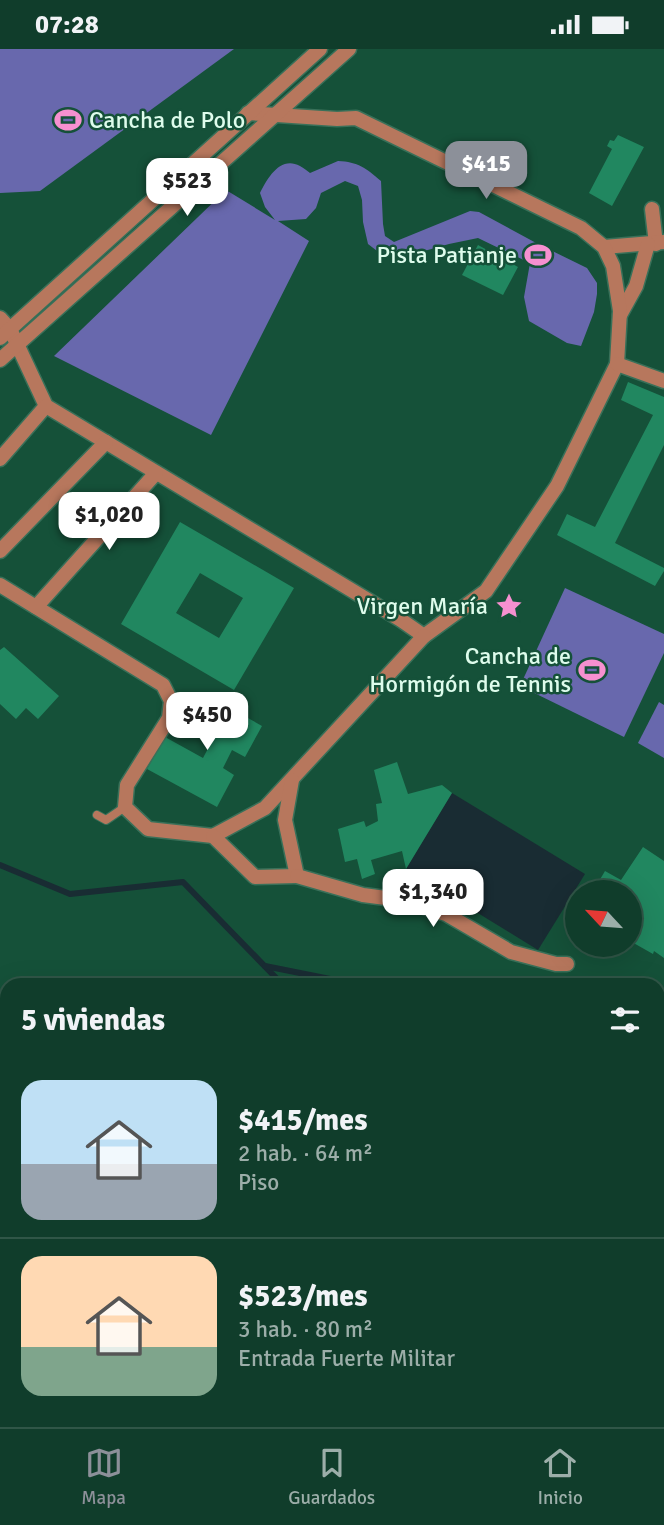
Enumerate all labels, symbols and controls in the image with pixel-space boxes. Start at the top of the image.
text: 07:28 [35,9,99,41]
sports icon: Cancha de Polo [53,105,83,135]
place label: Cancha de Polo [89,105,245,135]
pin: $415 [445,141,527,201]
text: $415 [461,149,511,178]
pin: $523 [146,159,228,218]
text: $523 [162,166,212,195]
place label: Pista Patianje [376,240,517,270]
sports icon: Pista Patianje [523,240,553,270]
pin: $1,020 [52,493,166,552]
text: $1,020 [75,500,143,529]
place label: Virgen María [357,591,488,621]
place icon: Virgen María [494,591,524,621]
place label: Cancha de Hormigón de Tennis [369,641,571,699]
sports icon: Cancha de Hormigón de Tennis [577,655,607,685]
pin: $450 [166,693,248,752]
text: $450 [182,700,232,729]
pin: $1,340 [376,869,490,929]
text: $1,340 [399,877,467,906]
north arrow [565,880,642,957]
map controls [565,880,642,957]
icon: filters [606,1001,644,1039]
text: 5 viviendas [21,1002,165,1039]
text: $415/mes [238,1102,367,1139]
icon: home [77,1108,161,1192]
text: 2 hab. · 64 m² [238,1139,373,1168]
text: Piso [238,1168,279,1197]
text: $523/mes [238,1278,367,1315]
icon: home [77,1284,161,1368]
text: 3 hab. · 80 m² [238,1315,373,1344]
text: Entrada Fuerte Militar [238,1344,455,1373]
tab: Mapa [81,1444,126,1510]
tab: Guardados [288,1444,375,1510]
tab: Inicio [538,1444,583,1510]

